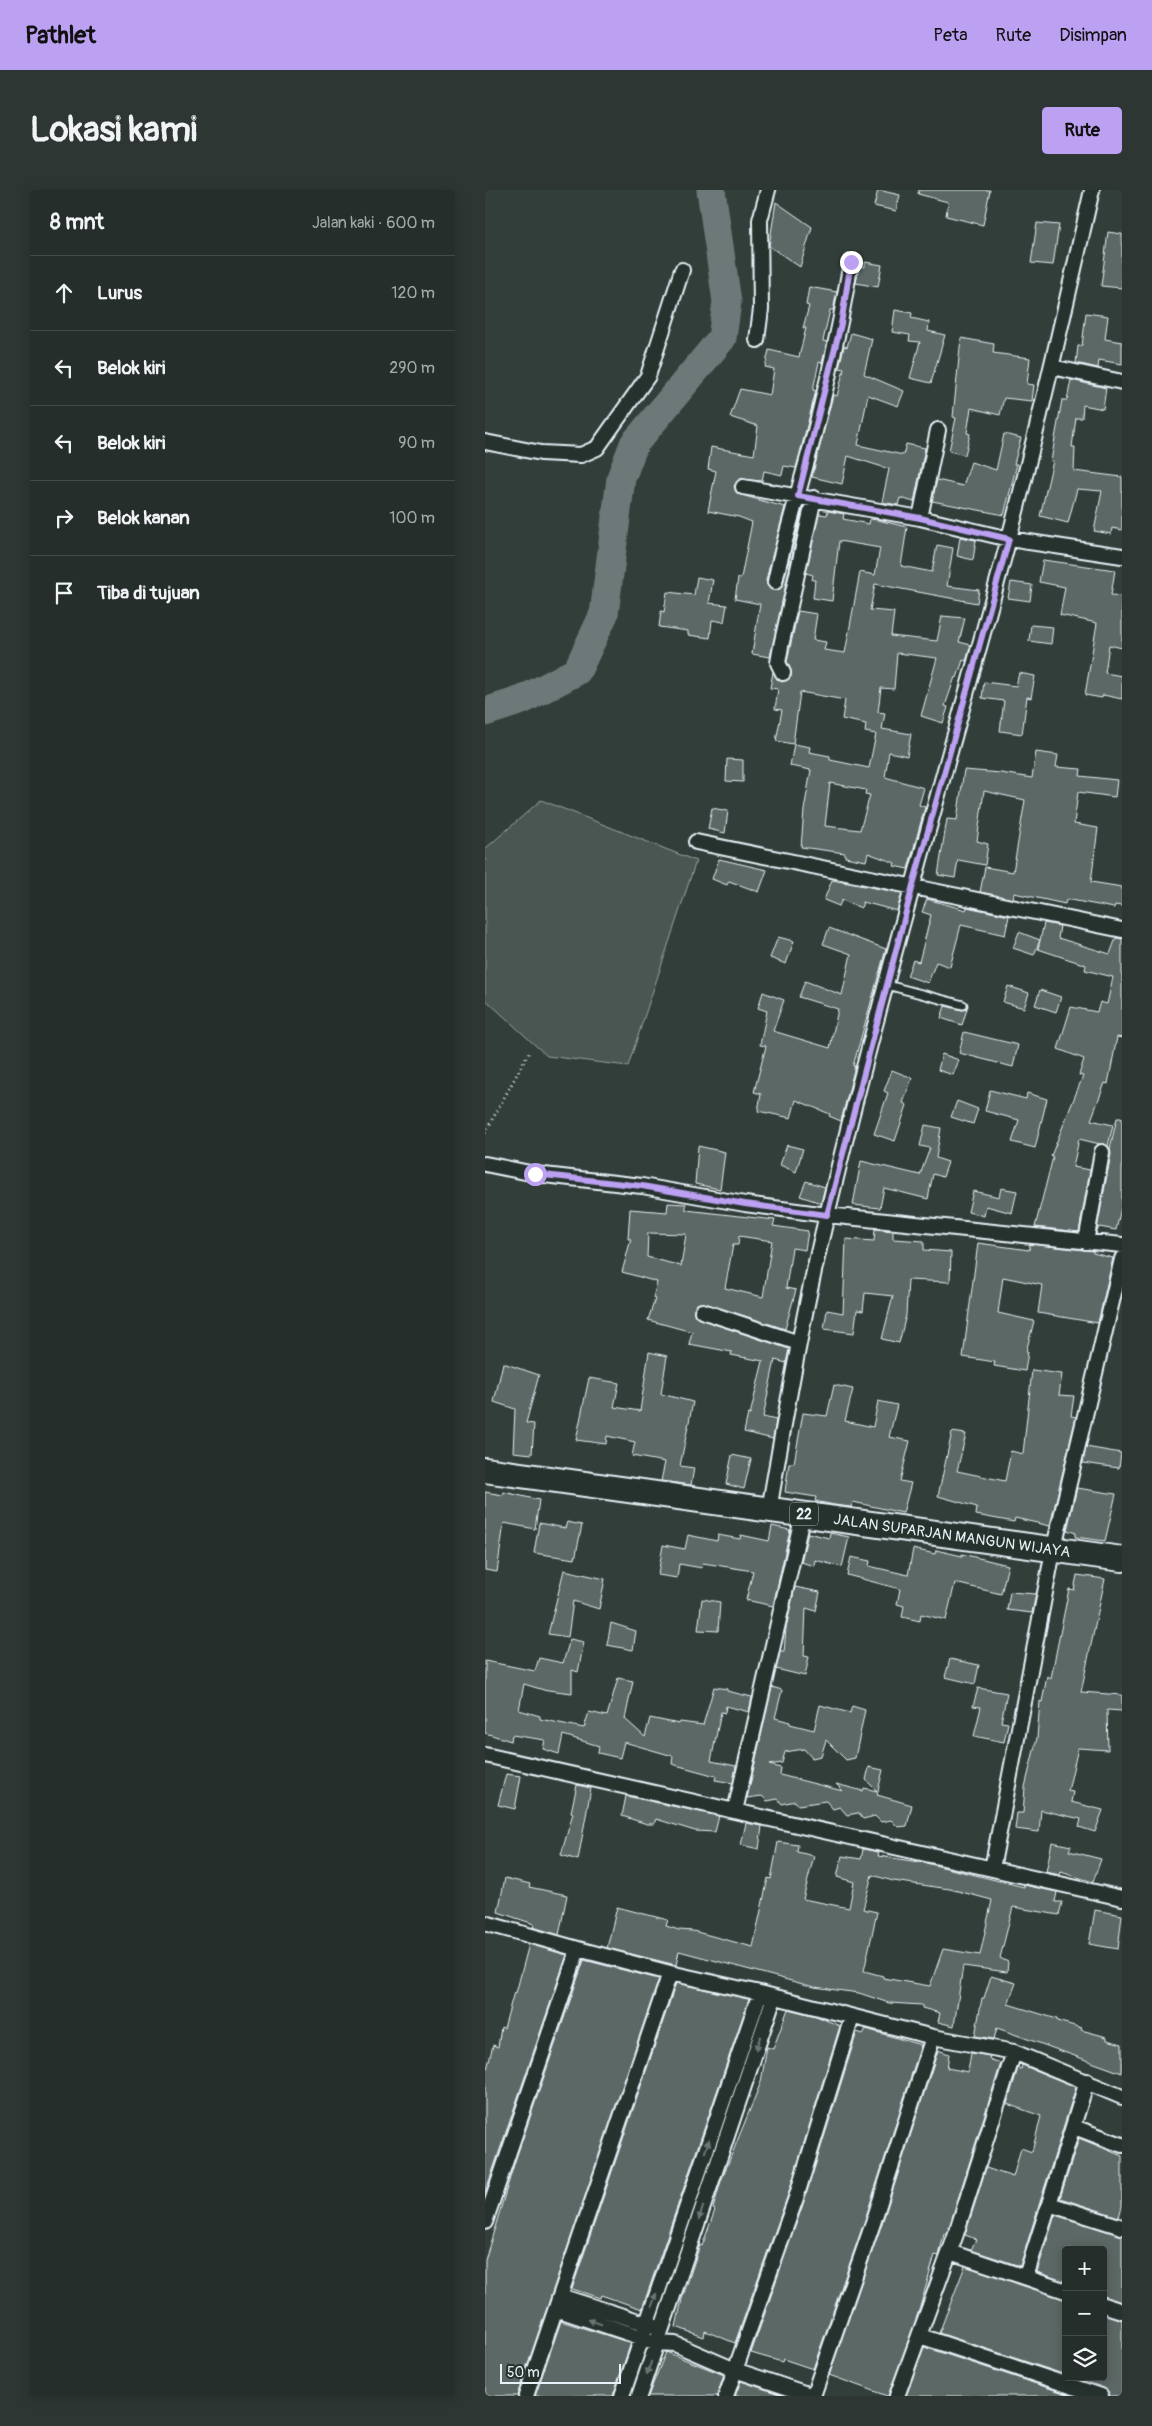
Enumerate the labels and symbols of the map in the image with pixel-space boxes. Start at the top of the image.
route end [840,251,863,274]
route start [524,1163,547,1186]
road number: 22 [790,1502,818,1526]
street label: JALAN SUPARJAN MANGUN WIJAYA [832,1510,1072,1562]
one-way arrow [754,2036,762,2051]
one-way arrow [704,2139,711,2154]
one-way arrow [697,2206,704,2221]
one-way arrow [651,2292,659,2307]
one-way arrow [587,2318,602,2325]
one-way arrow [645,2360,652,2375]
scale bar [500,2361,621,2384]

